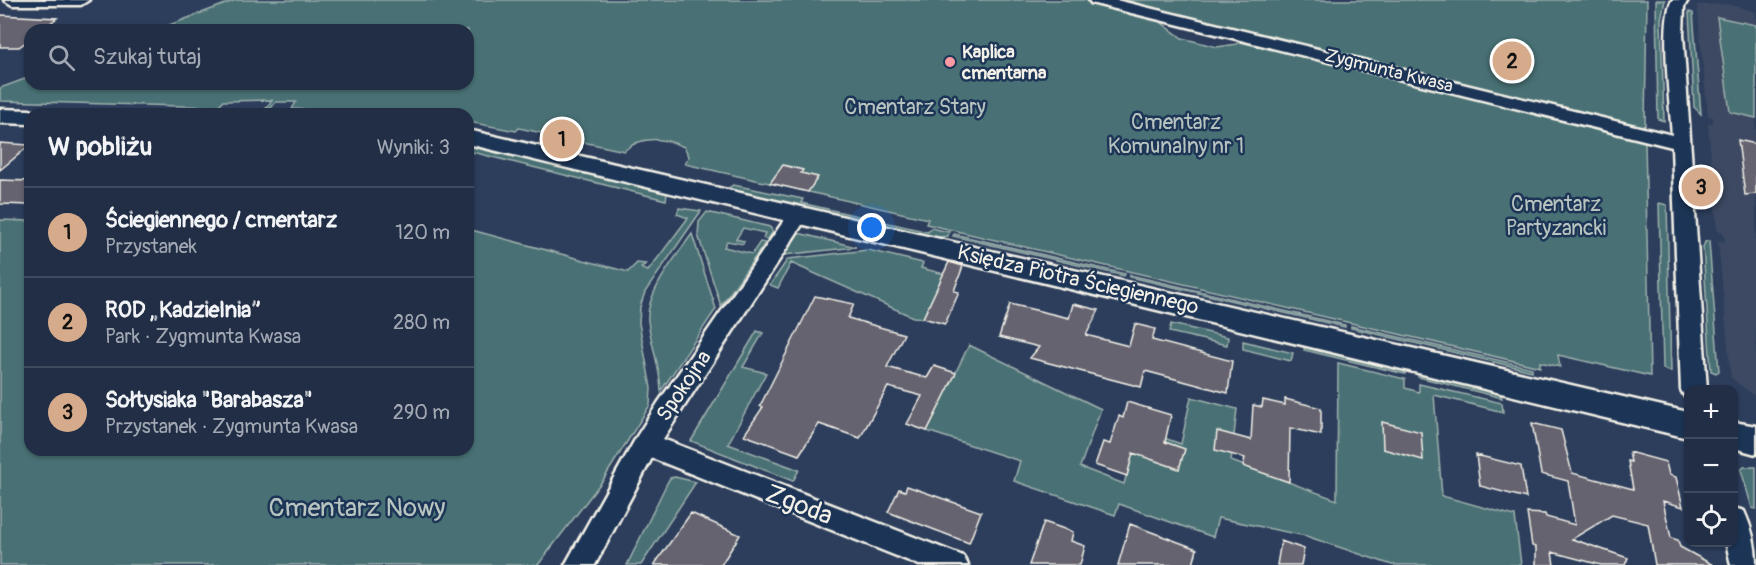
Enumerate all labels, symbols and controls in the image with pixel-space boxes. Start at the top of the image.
search box [24,24,474,90]
pin: 2 [1492,38,1532,84]
icon: search [45,41,78,74]
place label: Kaplica cmentarna [961,41,1047,85]
text: Szukaj tutaj [93,43,202,71]
street label: Zygmunta Kwasa [1322,44,1456,98]
marker: Kaplica cmentarna [943,55,957,69]
park label: Cmentarz Stary [844,94,986,121]
park label: Cmentarz Komunalny nr 1 [1108,109,1244,160]
pin: 1 [542,116,582,162]
text: W pobliżu [48,131,152,163]
text: Wyniki: 3 [377,135,450,160]
pin: 3 [1682,164,1720,210]
park label: Cmentarz Partyzancki [1506,191,1607,242]
text: Ściegiennego / cmentarz [105,206,337,234]
your location [857,213,886,242]
text: 1 [64,220,71,245]
text: 120 m [395,220,450,245]
text: Przystanek [105,234,197,259]
street label: Księdza Piotra Ściegiennego [955,239,1201,321]
text: ROD „Kadzielnia” [105,296,261,324]
text: 2 [62,310,73,335]
text: 280 m [393,310,450,335]
text: Park · Zygmunta Kwasa [105,324,301,349]
street label: Spokojna [650,345,718,427]
map controls [1684,385,1738,547]
button: + [1684,385,1738,439]
text: Sołtysiaka "Barabasza" [105,386,313,414]
text: 3 [62,400,73,425]
text: 290 m [393,400,450,425]
text: Przystanek · Zygmunta Kwasa [105,414,358,439]
button: − [1684,439,1738,493]
street label: Zgoda [761,478,837,532]
park label: Cmentarz Nowy [269,492,445,524]
button: locate [1684,493,1738,547]

